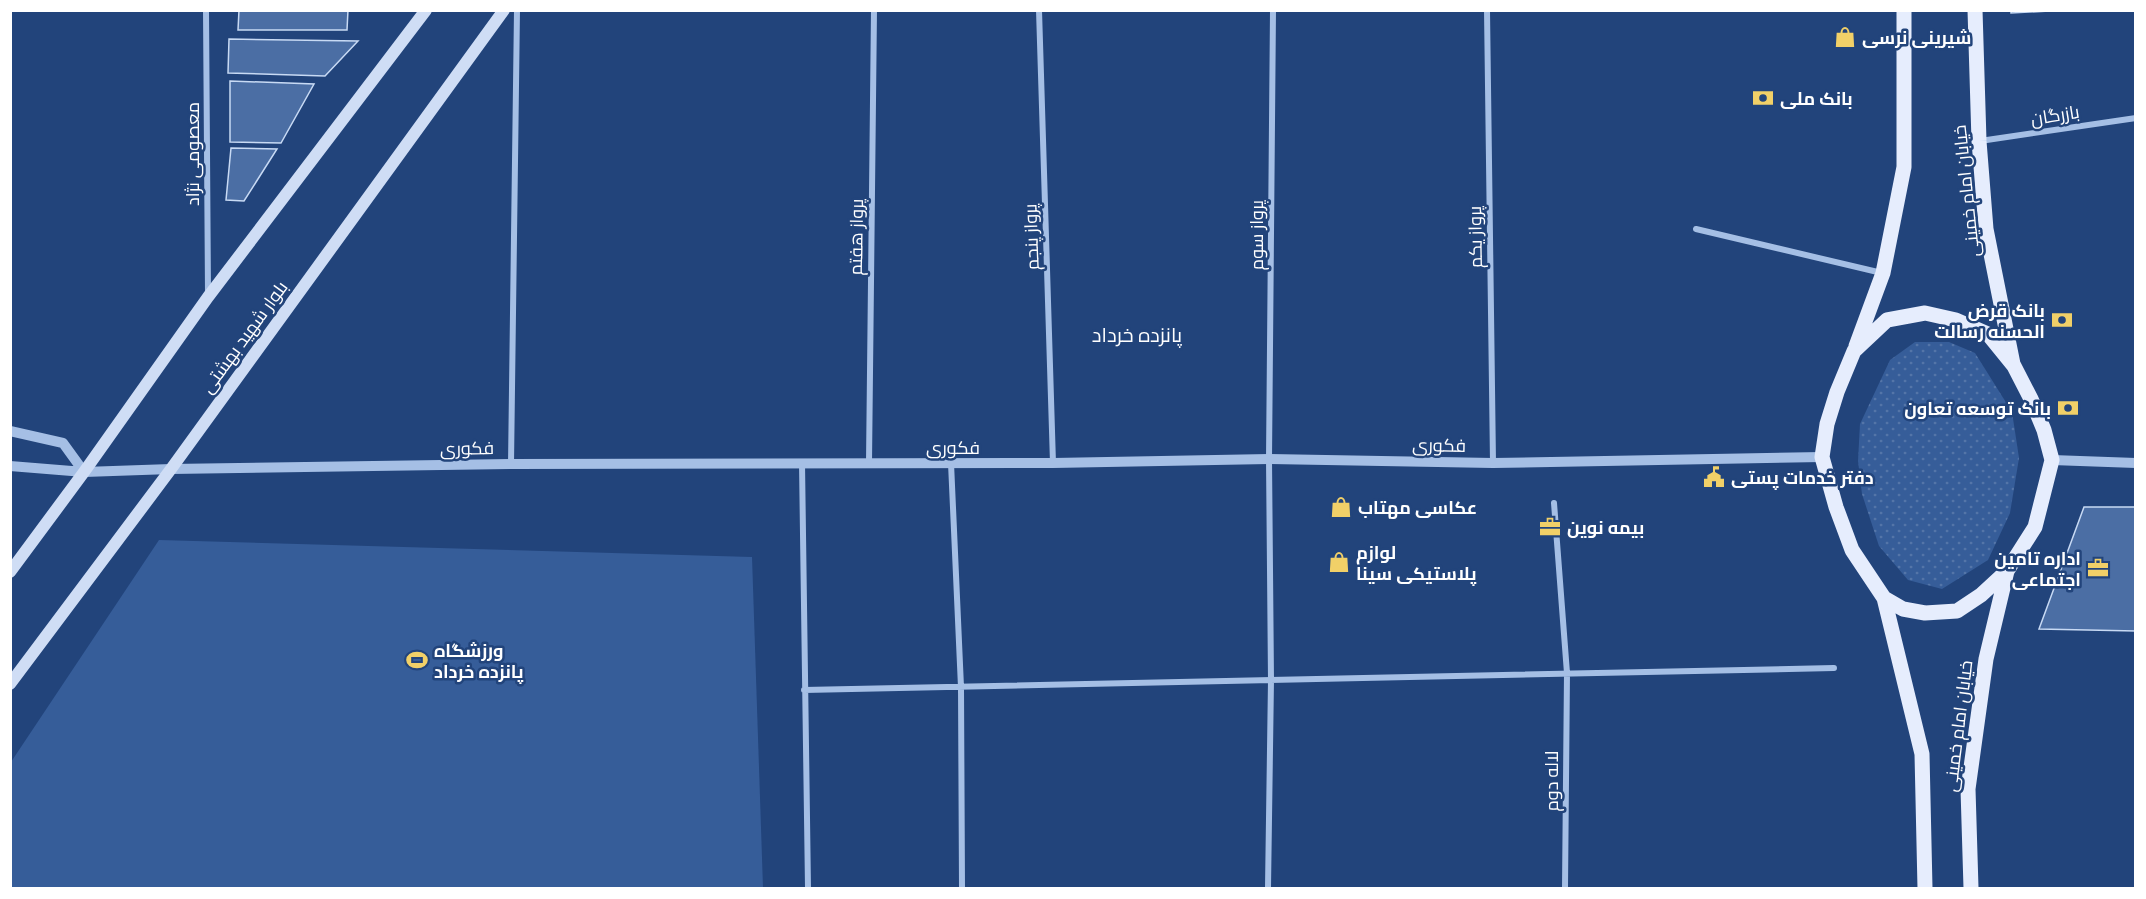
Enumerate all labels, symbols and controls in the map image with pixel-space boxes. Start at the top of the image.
shop icon: شیرینی نرسی [1833,25,1857,49]
place label: شیرینی نرسی [1862,25,1971,50]
bank icon: بانک ملی [1751,86,1775,110]
place label: بانک ملی [1780,86,1853,111]
street label: بازرگان [2029,99,2081,131]
street label: معصومی نژاد [180,102,205,206]
street label: خیابان امام خمینی [1947,124,1985,258]
street label: پرواز هفتم [843,198,869,276]
street label: پرواز سوم [1244,200,1269,270]
street label: پرواز پنجم [1017,203,1045,271]
street label: پرواز یکم [1462,205,1488,268]
street label: بلوار شهید بهشتی [195,276,293,398]
place label: بانک قرض الحسنه رسالت [1934,298,2045,344]
bank icon: بانک قرض الحسنه رسالت [2050,308,2074,332]
district label: پانزده خرداد [1092,321,1183,348]
place label: بانک توسعه تعاون [1904,396,2051,421]
bank icon: بانک توسعه تعاون [2056,396,2080,420]
street label: فکوری [1412,432,1466,458]
street label: فکوری [440,435,494,461]
street label: فکوری [926,435,980,460]
public building icon: دفتر خدمات پستی [1702,465,1726,489]
place label: دفتر خدمات پستی [1731,465,1874,490]
shop icon: عکاسی مهتاب [1329,495,1353,519]
place label: عکاسی مهتاب [1358,495,1477,520]
office icon: بیمه نوین [1538,515,1562,539]
place label: بیمه نوین [1567,515,1644,540]
place label: لوازم پلاستیکی سینا [1356,540,1477,586]
place label: اداره تامین اجتماعی [1994,546,2081,592]
shop icon: لوازم پلاستیکی سینا [1327,550,1351,574]
office icon: اداره تامین اجتماعی [2086,556,2110,580]
place label: ورزشگاه پانزده خرداد [434,638,524,684]
sports icon: ورزشگاه پانزده خرداد [405,648,429,672]
street label: خیابان امام خمینی [1938,659,1978,793]
street label: لاله دوم [1539,751,1564,811]

